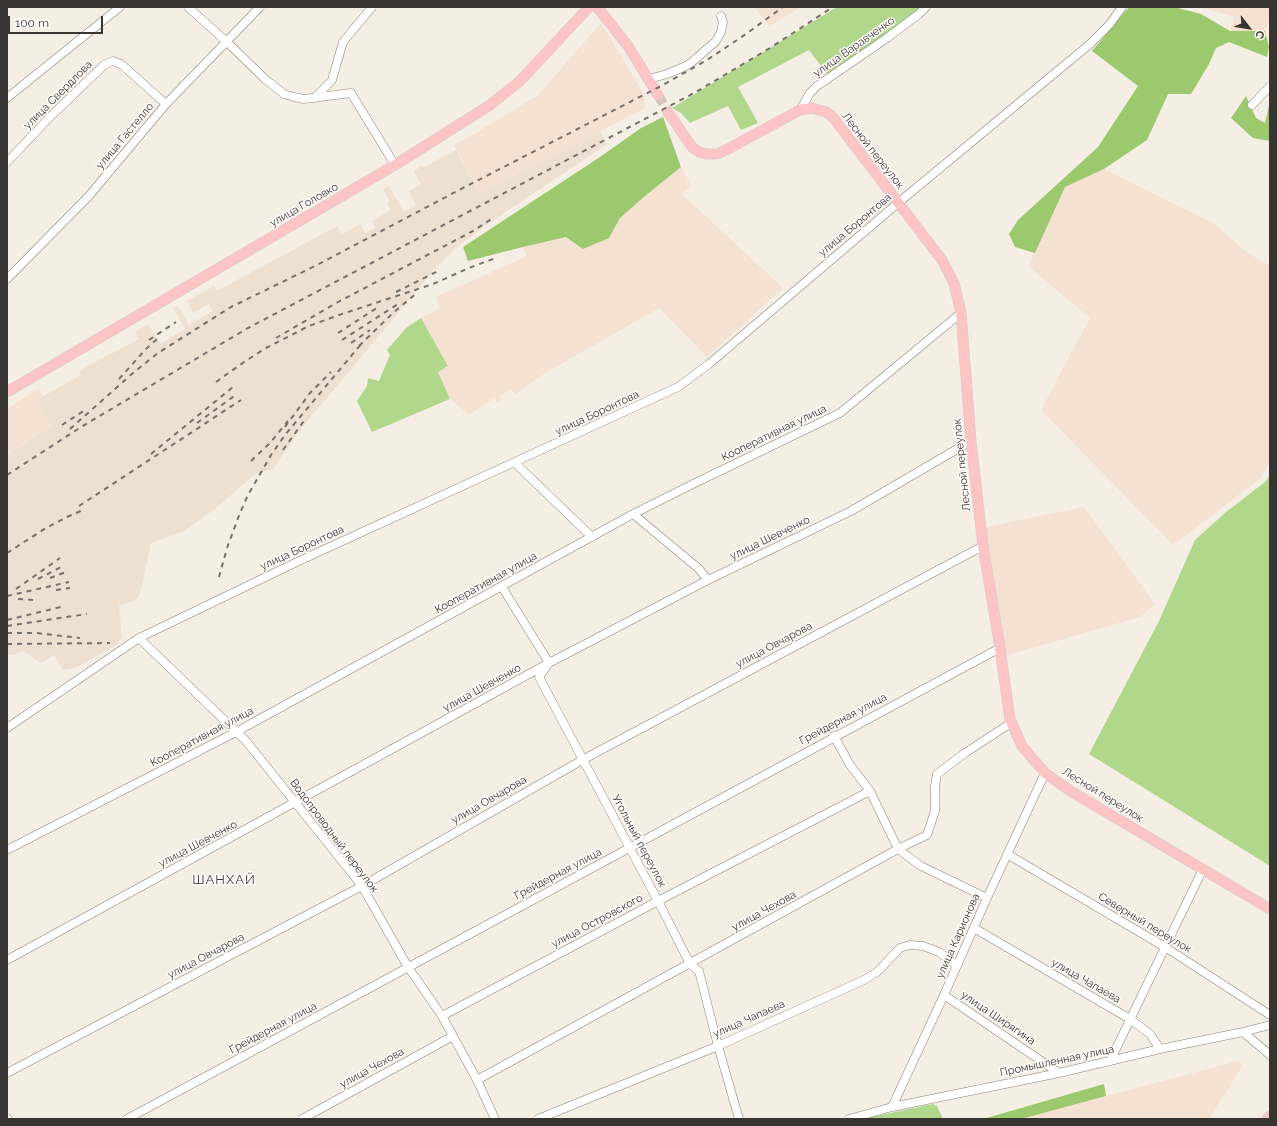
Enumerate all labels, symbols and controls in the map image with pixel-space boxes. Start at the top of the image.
scale bar [10,8,105,34]
north arrow [1229,8,1269,48]
street label: улица Варавченко [811,14,897,80]
text: 100 m [15,16,49,30]
text: С [1252,28,1267,41]
street label: улица Свердлова [21,58,95,132]
street label: улица Гастелло [93,100,157,172]
street label: Лесной переулок [839,110,907,192]
street label: улица Головко [267,180,341,230]
street label: улица Боронтова [816,191,894,259]
street label: улица Боронтова [553,388,641,438]
street label: Кооперативная улица [720,402,828,464]
street label: Лесной переулок [951,418,973,512]
street label: улица Шевченко [728,513,812,563]
street label: улица Боронтова [258,523,346,573]
street label: Кооперативная улица [433,549,539,617]
street label: улица Овчарова [733,619,815,671]
street label: улица Шевченко [441,661,523,715]
street label: Грейдерная улица [797,690,889,748]
street label: Кооперативная улица [148,704,256,770]
street label: Лесной переулок [1060,765,1146,825]
street label: улица Овчарова [449,773,529,827]
street label: Водопроводный переулок [287,777,381,895]
street label: Угольный переулок [609,792,669,890]
street label: улица Шевченко [156,818,240,870]
street label: Грейдерная улица [512,845,604,903]
district label: ШАНХАЙ [192,872,256,888]
street label: улица Чехова [730,888,798,934]
street label: Северный переулок [1096,890,1194,956]
street label: улица Островского [549,891,645,951]
street label: улица Карионова [933,891,983,981]
street label: улица Овчарова [165,930,247,982]
street label: улица Чапаева [1049,956,1123,1006]
street label: улица Ширягина [958,988,1038,1048]
street label: улица Чапаева [711,997,787,1041]
street label: Грейдерная улица [227,999,319,1057]
street label: Промышленная улица [999,1042,1115,1080]
street label: улица Чехова [338,1045,406,1091]

